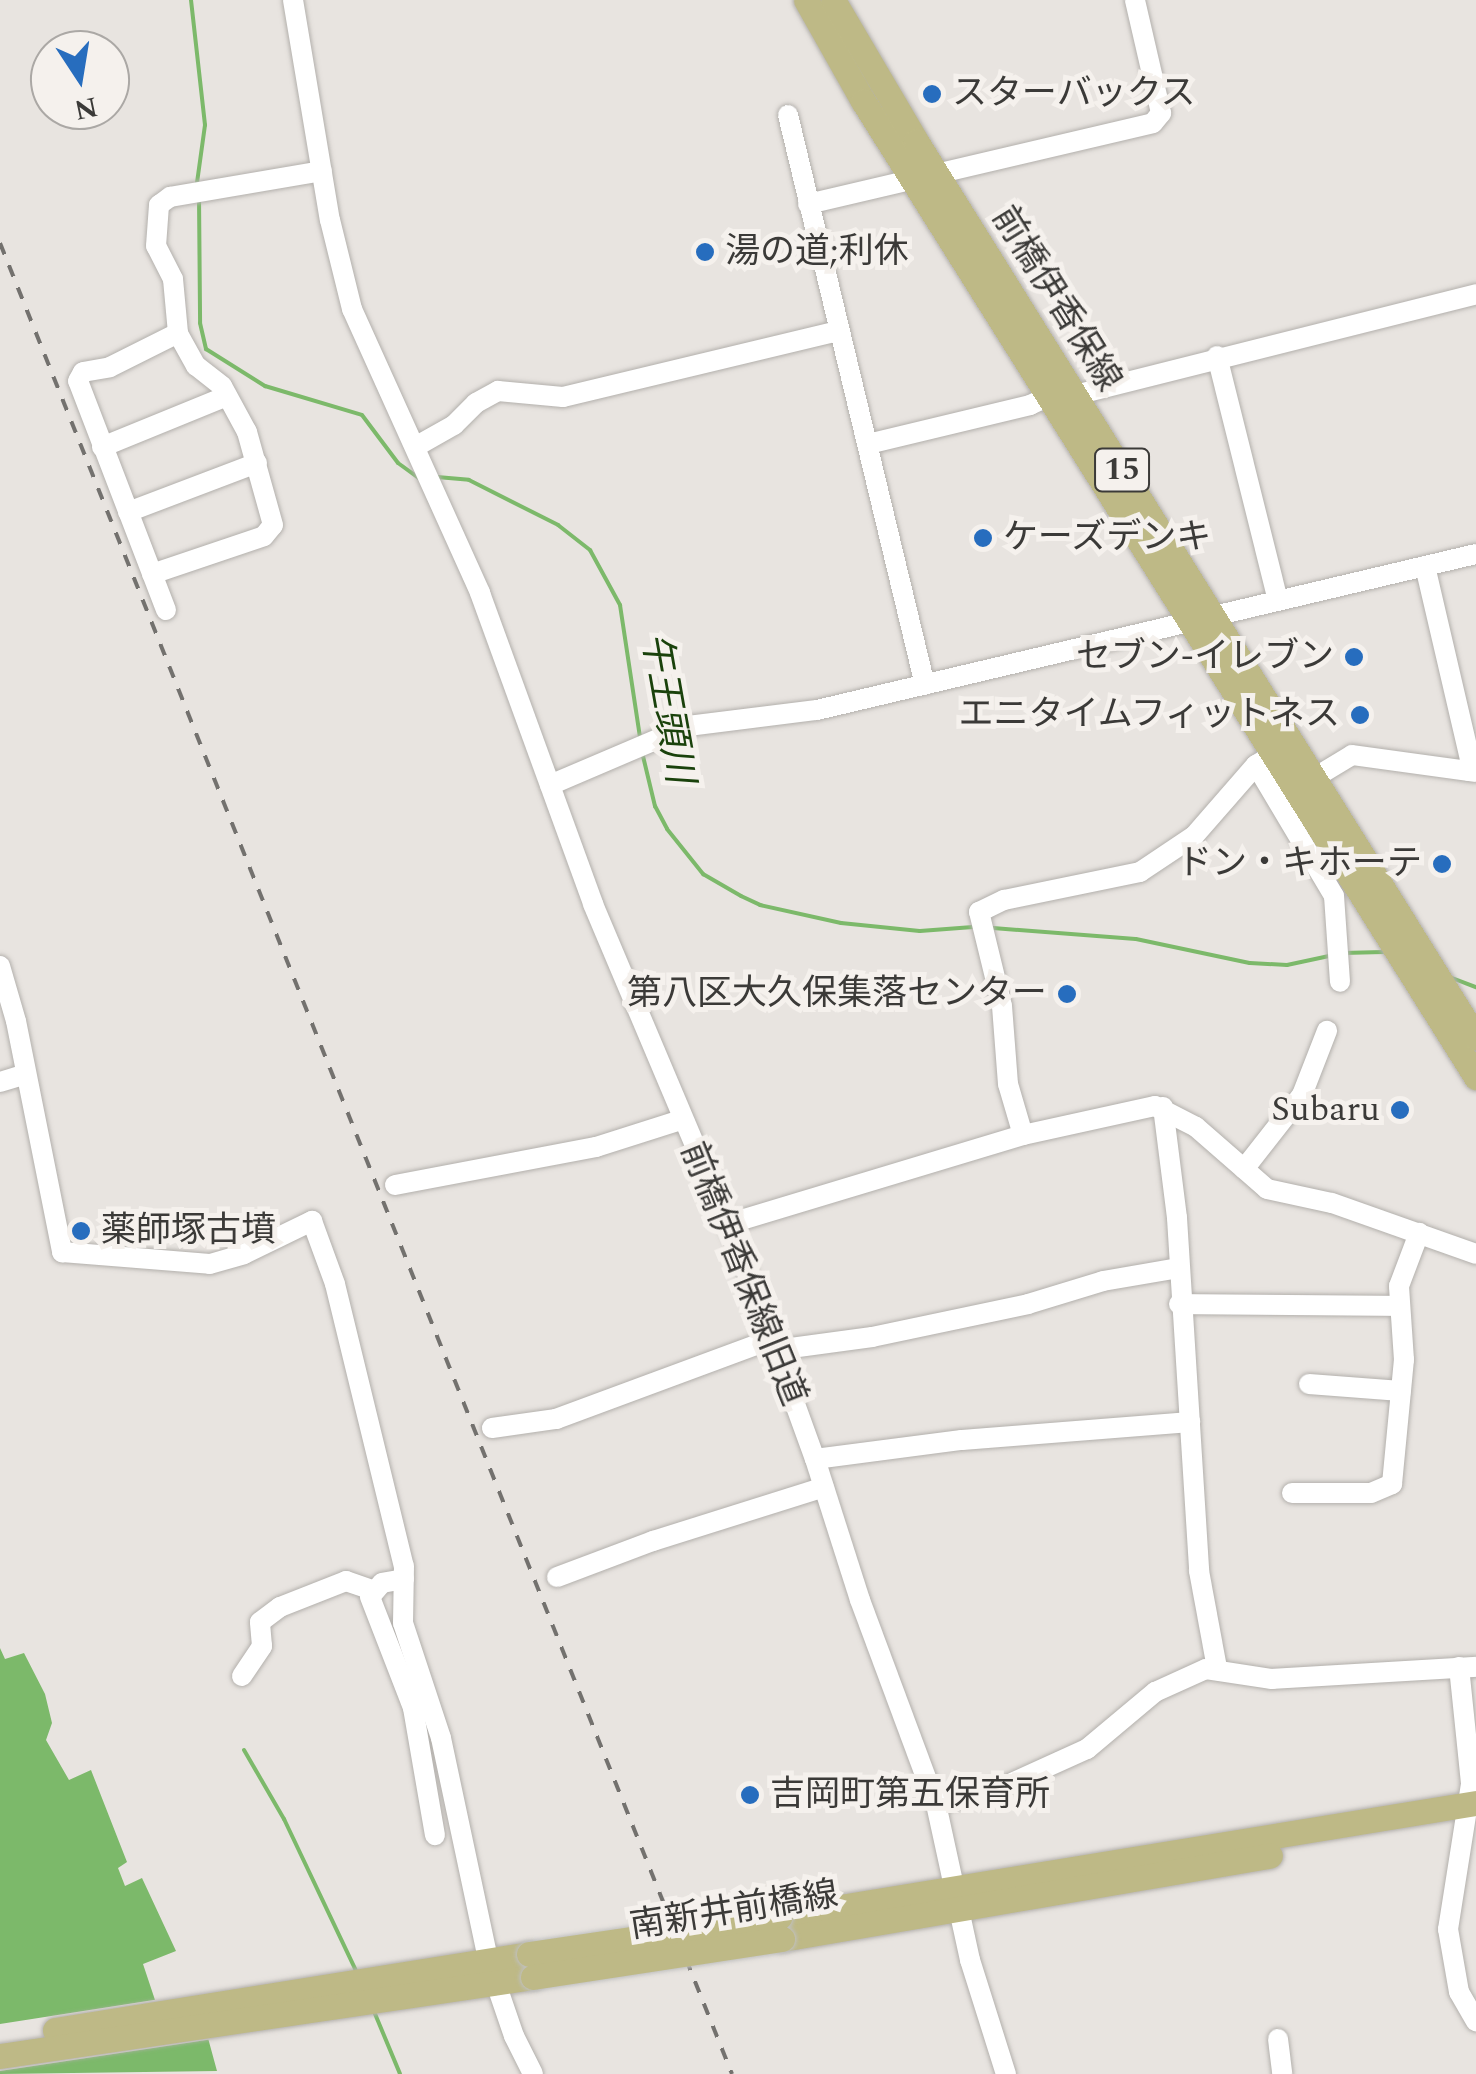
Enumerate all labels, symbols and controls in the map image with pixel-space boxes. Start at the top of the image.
north arrow [30,30,130,130]
place label: スターバックス [952,73,1197,115]
marker: スターバックス [921,83,943,105]
text: N [70,84,102,131]
street label: 前橋伊香保線 [983,199,1129,399]
place label: 湯の道;利休 [725,231,909,273]
marker: 湯の道;利休 [694,241,716,263]
road number: 15 [1092,443,1152,497]
place label: ケーズデンキ [1003,517,1213,559]
marker: ケーズデンキ [972,527,994,549]
water label: 午王頭川 [630,629,702,787]
place label: セブン-イレブン [1076,636,1334,678]
marker: セブン-イレブン [1343,646,1365,668]
place label: エニタイムフィットネス [955,694,1340,736]
marker: エニタイムフィットネス [1349,704,1371,726]
place label: ドン・キホーテ [1177,843,1422,885]
marker: ドン・キホーテ [1431,853,1453,875]
place label: 第八区大久保集落センター [627,973,1047,1015]
marker: 第八区大久保集落センター [1056,983,1078,1005]
place label: Subaru [1271,1089,1380,1131]
marker: Subaru [1389,1099,1411,1121]
street label: 前橋伊香保線旧道 [671,1136,815,1412]
place label: 薬師塚古墳 [101,1210,276,1252]
marker: 薬師塚古墳 [70,1220,92,1242]
place label: 吉岡町第五保育所 [770,1774,1050,1816]
marker: 吉岡町第五保育所 [739,1784,761,1806]
street label: 南新井前橋線 [627,1874,841,1948]

